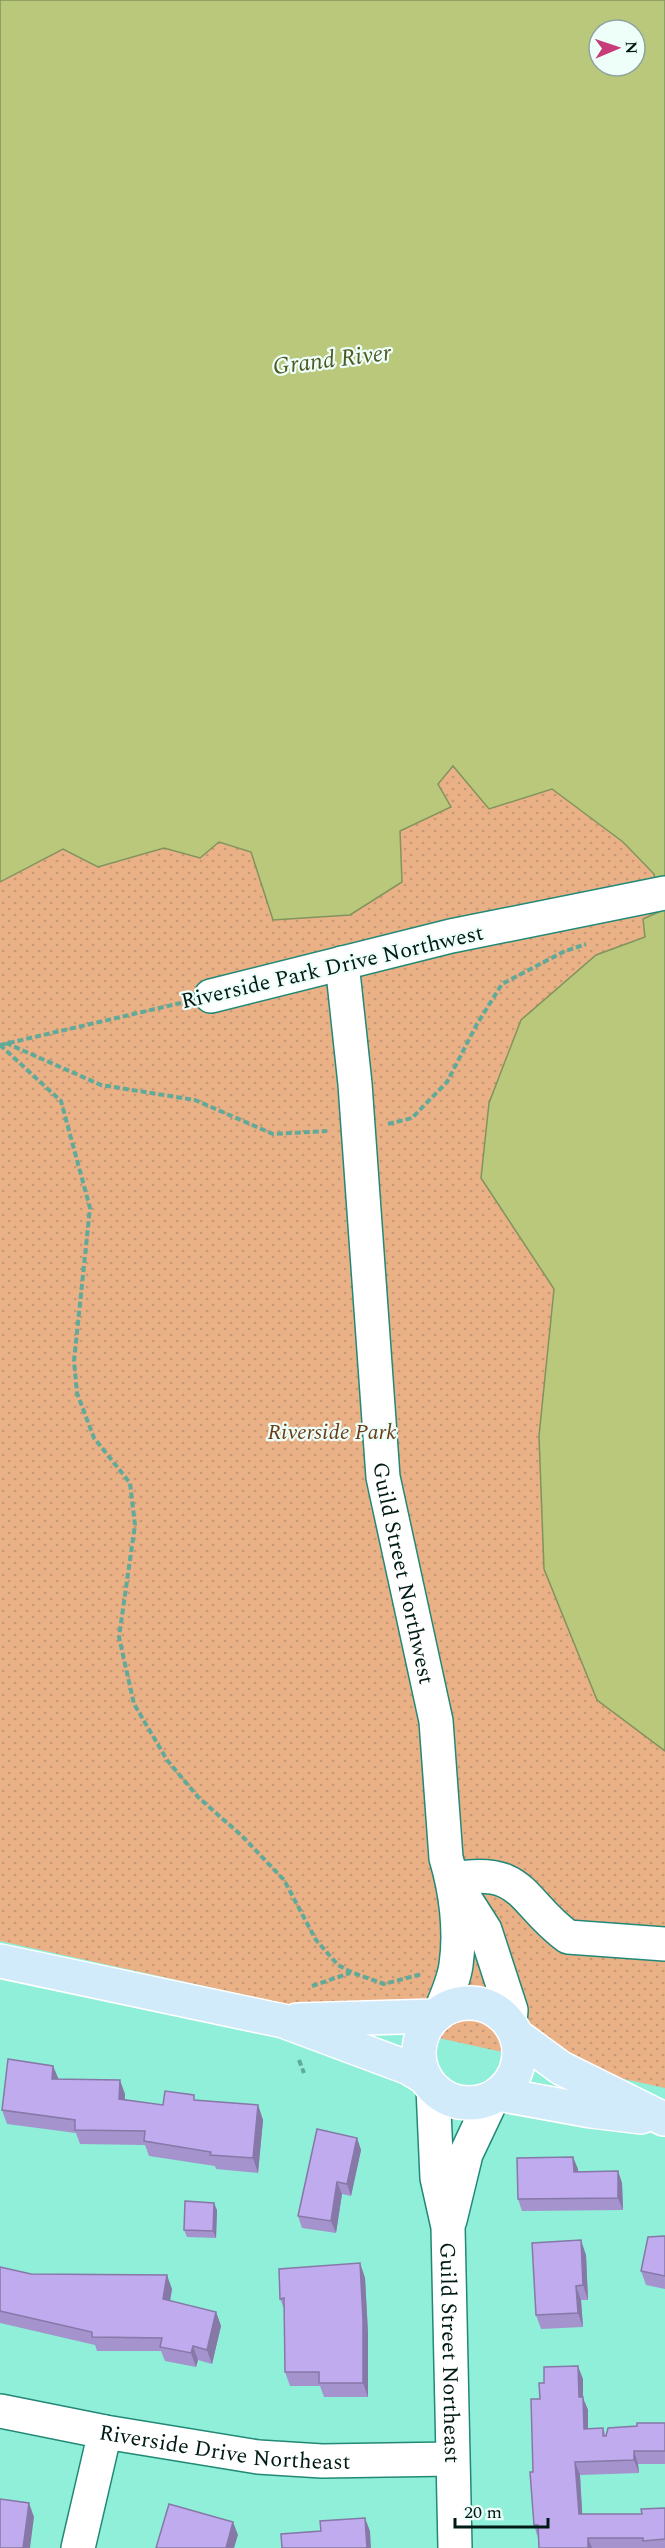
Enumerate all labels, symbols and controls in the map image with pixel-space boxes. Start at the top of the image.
north arrow [587,18,647,78]
text: N [619,41,643,54]
water label: Grand River [271,335,394,385]
street label: Riverside Park Drive Northwest [178,917,487,1018]
park label: Riverside Park [267,1416,397,1449]
street label: Guild Street Northwest [364,1461,443,1688]
street label: Guild Street Northeast [430,2242,468,2464]
street label: Riverside Drive Northeast [97,2416,351,2479]
scale bar [455,2491,548,2529]
text: 20 m [464,2499,502,2526]

